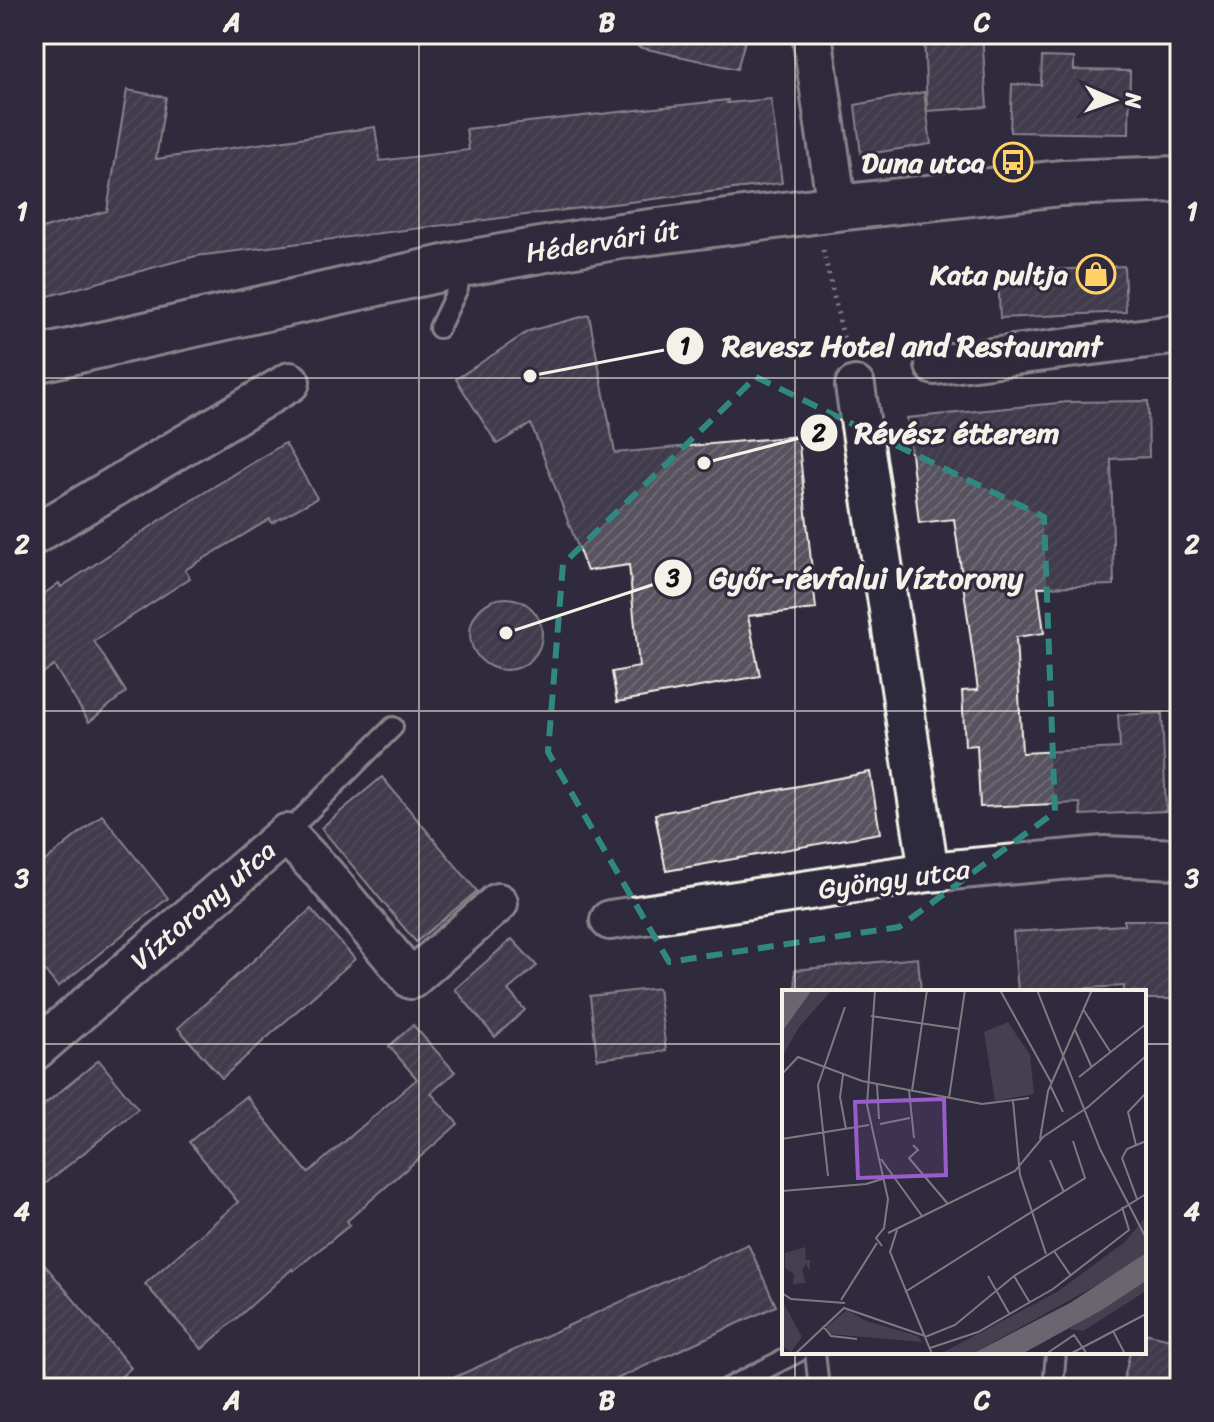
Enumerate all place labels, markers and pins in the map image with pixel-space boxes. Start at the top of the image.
place label: Duna utca [862,138,985,187]
bus stop icon: Duna utca [992,141,1034,183]
place label: Kata pultja [929,250,1068,299]
shop icon: Kata pultja [1075,253,1117,295]
callout: Revesz Hotel and Restaurant [665,319,1120,373]
callout: Révész étterem [799,406,1076,460]
callout: Győr-révfalui Víztorony [653,551,1039,605]

